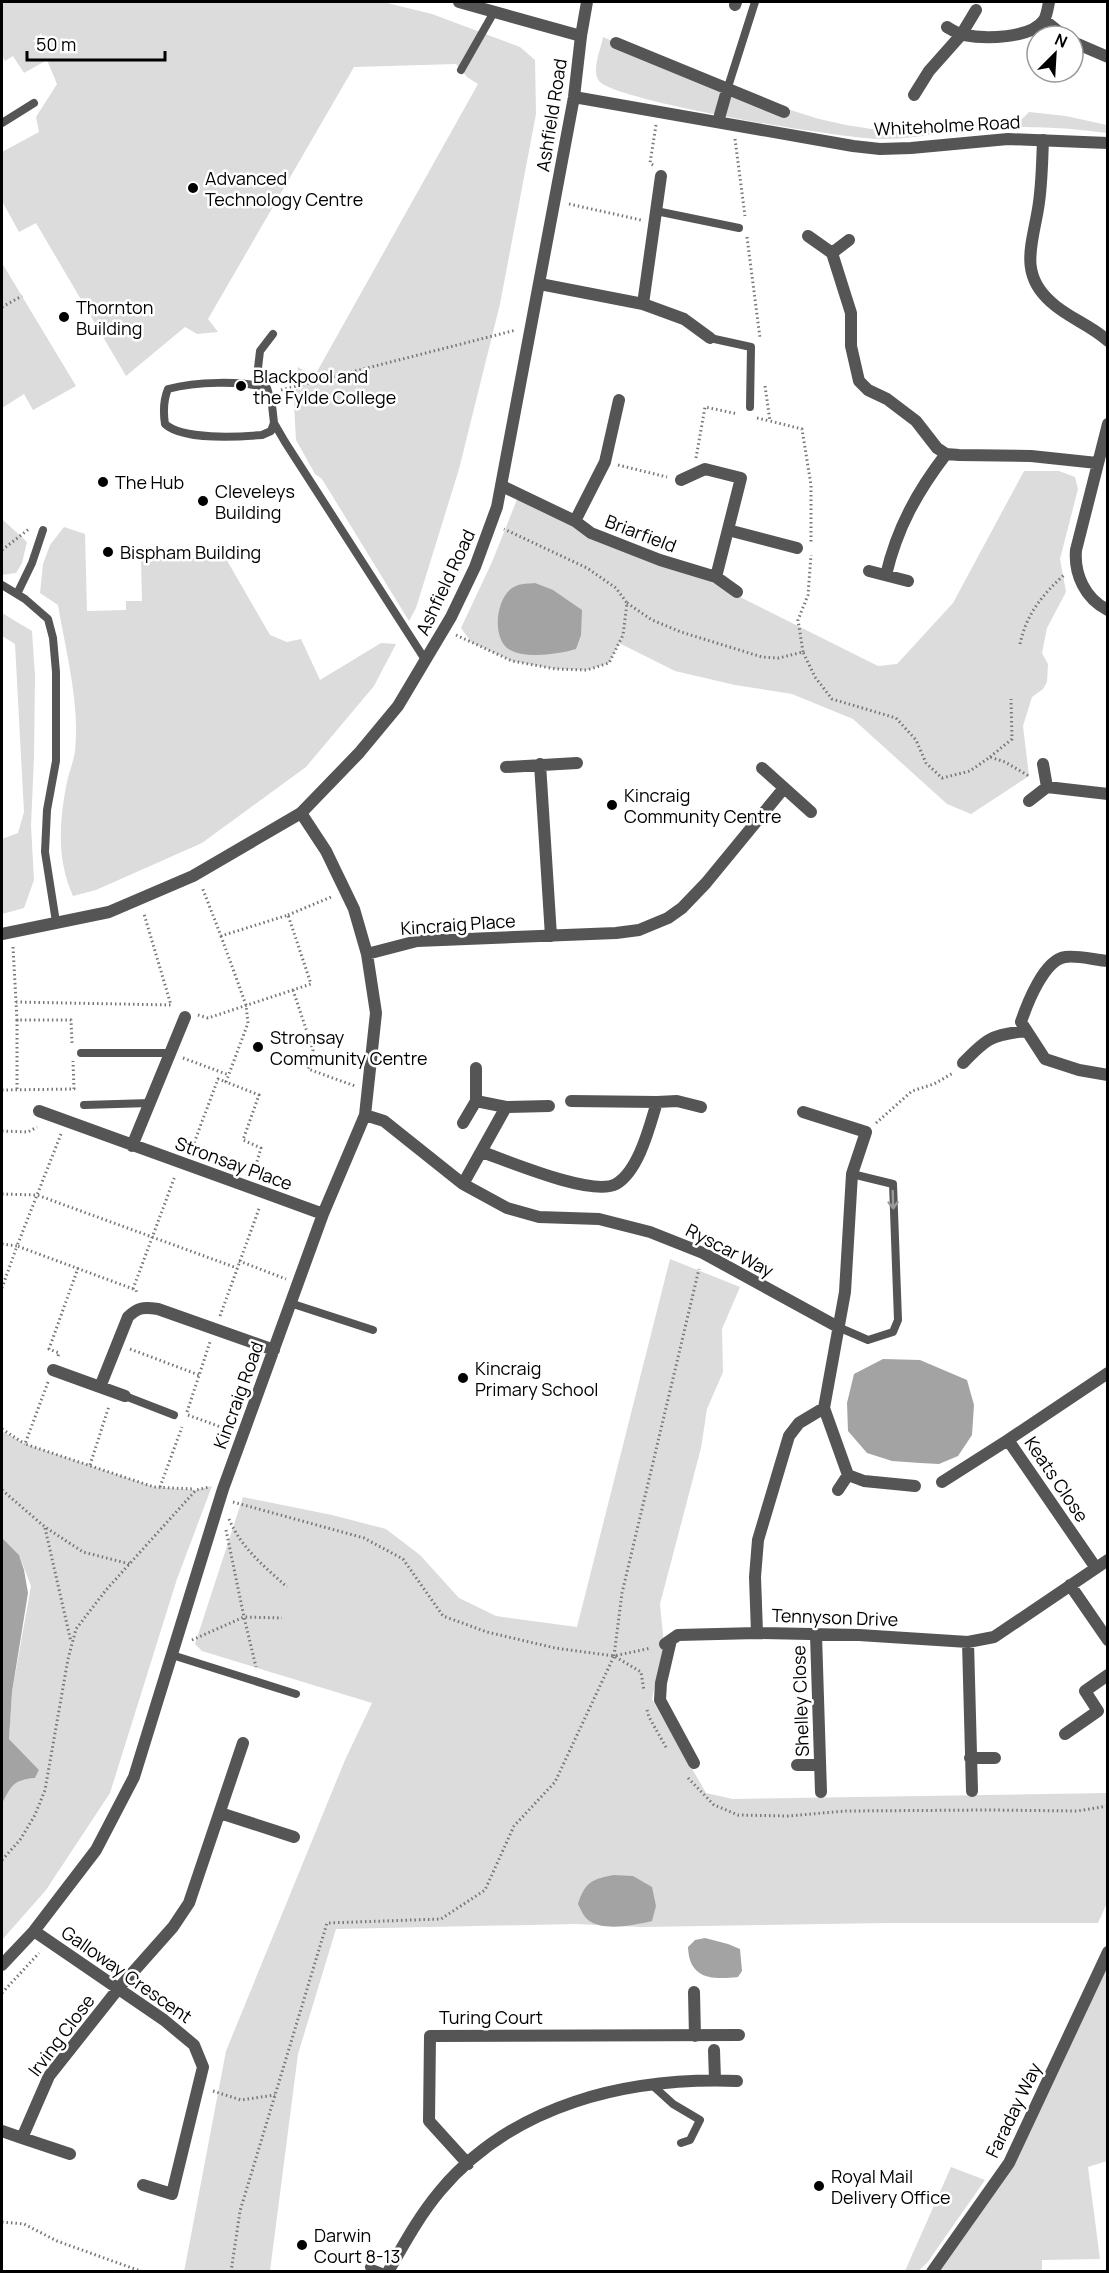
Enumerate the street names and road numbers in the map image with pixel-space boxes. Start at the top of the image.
street label: Ashfield Road [530,57,572,173]
street label: Whiteholme Road [873,109,1021,141]
street label: Briarfield [602,508,680,558]
street label: Ashfield Road [410,525,480,639]
street label: Kincraig Place [400,908,516,940]
street label: Stronsay Place [172,1131,296,1195]
street label: Ryscar Way [682,1218,778,1283]
street label: Kincraig Road [207,1338,269,1452]
street label: Keats Close [1020,1432,1094,1526]
street label: Tennyson Drive [771,1603,899,1631]
street label: Shelley Close [786,1645,814,1757]
street label: Galloway Crescent [57,1920,197,2028]
street label: Irving Close [22,1989,100,2081]
street label: Turing Court [439,2005,543,2029]
street label: Faraday Way [980,2058,1047,2162]

